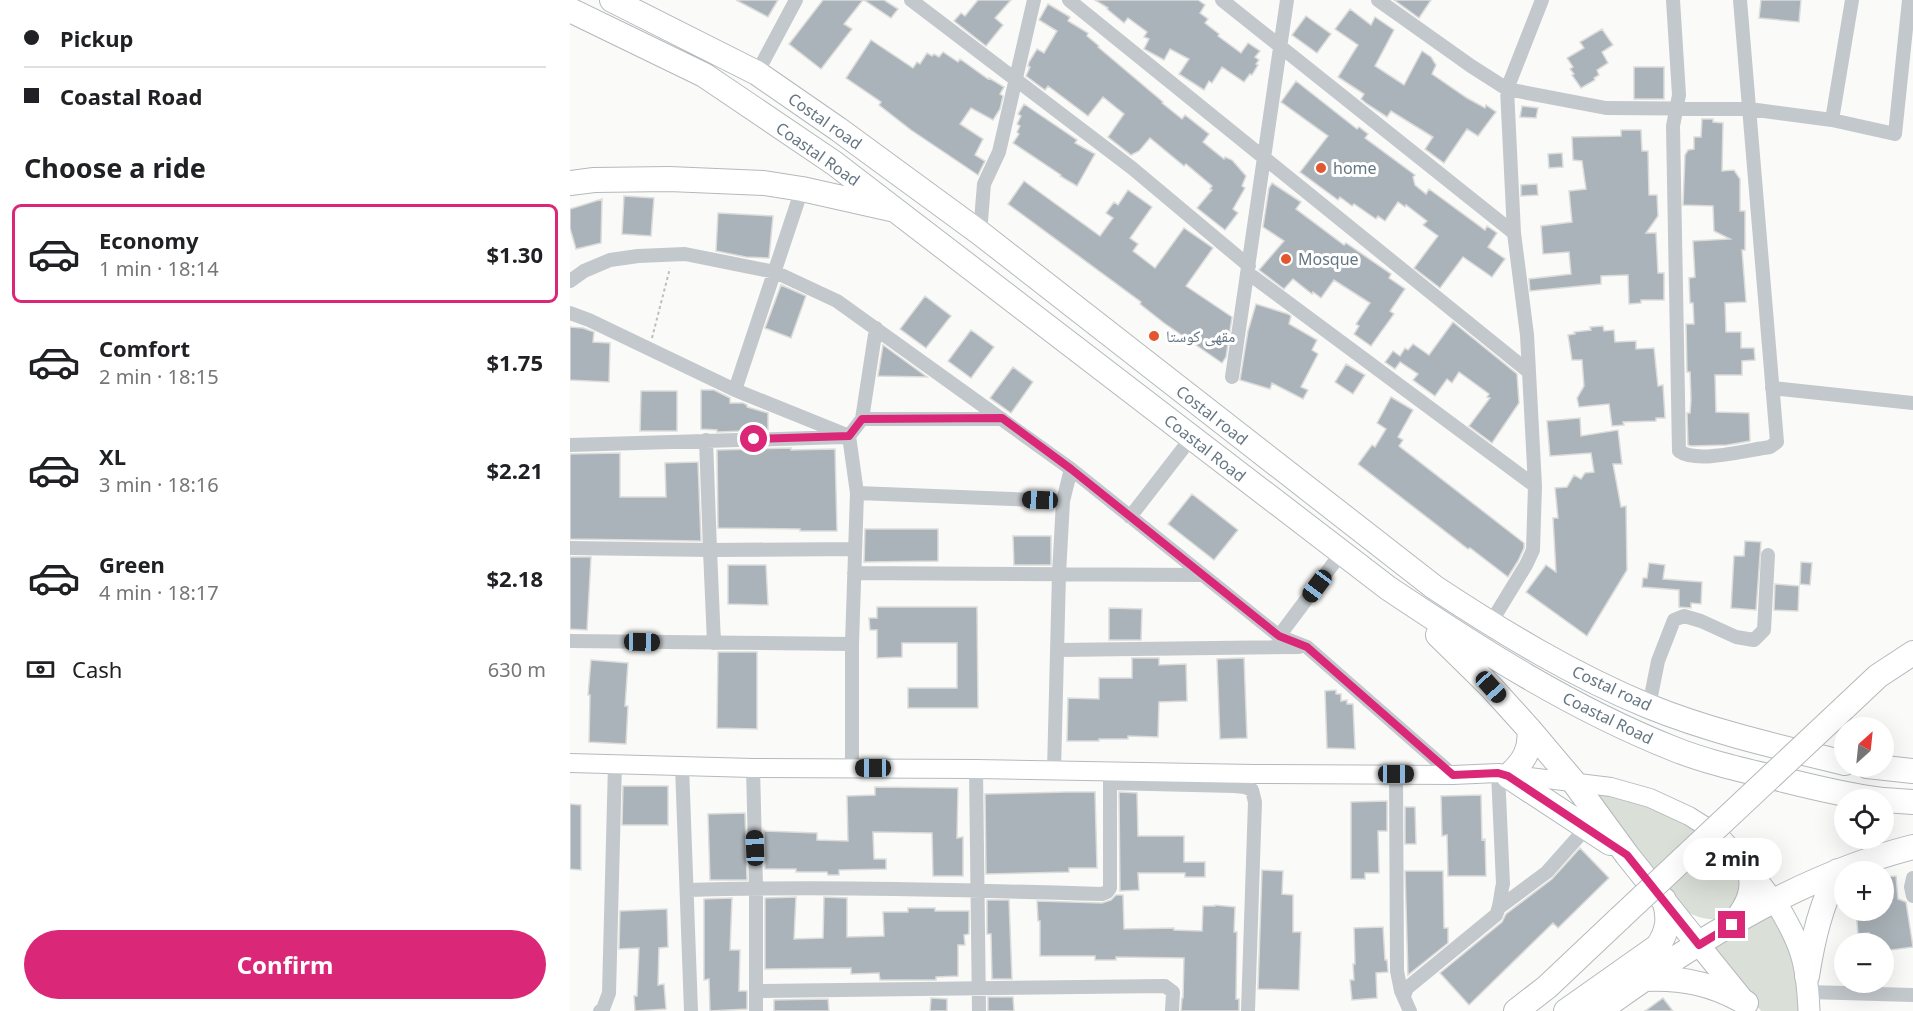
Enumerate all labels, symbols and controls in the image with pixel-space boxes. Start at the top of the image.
text: Pickup [60,23,133,53]
text: Coastal Road [60,81,202,111]
street label: Costal road [784,88,866,154]
street label: Coastal Road [772,117,864,191]
text: Choose a ride [24,149,206,186]
place label: home [1333,157,1377,179]
marker: home [1314,161,1328,175]
text: Economy [99,225,198,255]
icon: car [27,227,81,281]
text: $1.30 [486,239,543,269]
place label: Mosque [1298,248,1359,270]
marker: Mosque [1279,252,1293,266]
text: 1 min · 18:14 [99,255,219,282]
place label: مقهى كوستا [1166,325,1235,347]
marker: مقهى كوستا [1147,329,1161,343]
text: Comfort [99,333,190,363]
icon: car [27,335,81,389]
text: $1.75 [486,347,543,377]
text: 2 min · 18:15 [99,363,219,390]
street label: Costal road [1172,380,1252,450]
street label: Coastal Road [1160,409,1250,487]
route start [740,425,767,452]
text: XL [99,441,126,471]
icon: car [27,443,81,497]
text: $2.21 [486,455,543,485]
text: 3 min · 18:16 [99,471,219,498]
car [1022,490,1058,510]
text: Green [99,549,165,579]
icon: car [27,551,81,605]
text: $2.18 [486,563,543,593]
car [1299,566,1335,606]
text: 4 min · 18:17 [99,579,219,606]
car [624,633,660,651]
icon: cash [24,653,57,686]
text: Cash [72,654,122,684]
text: 630 m [488,656,546,683]
street label: Costal road [1569,660,1655,716]
car [1472,668,1510,706]
street label: Coastal Road [1559,687,1657,749]
north arrow [1834,717,1894,777]
map controls [1834,717,1894,993]
car [855,759,891,777]
car [1378,765,1414,783]
button: locate [1834,789,1894,849]
car [745,830,765,866]
callout: 2 min [1682,838,1782,880]
text: 2 min [1705,845,1760,872]
button: + [1834,861,1894,921]
route end [1718,911,1745,938]
button: Confirm [24,930,546,999]
button: − [1834,933,1894,993]

